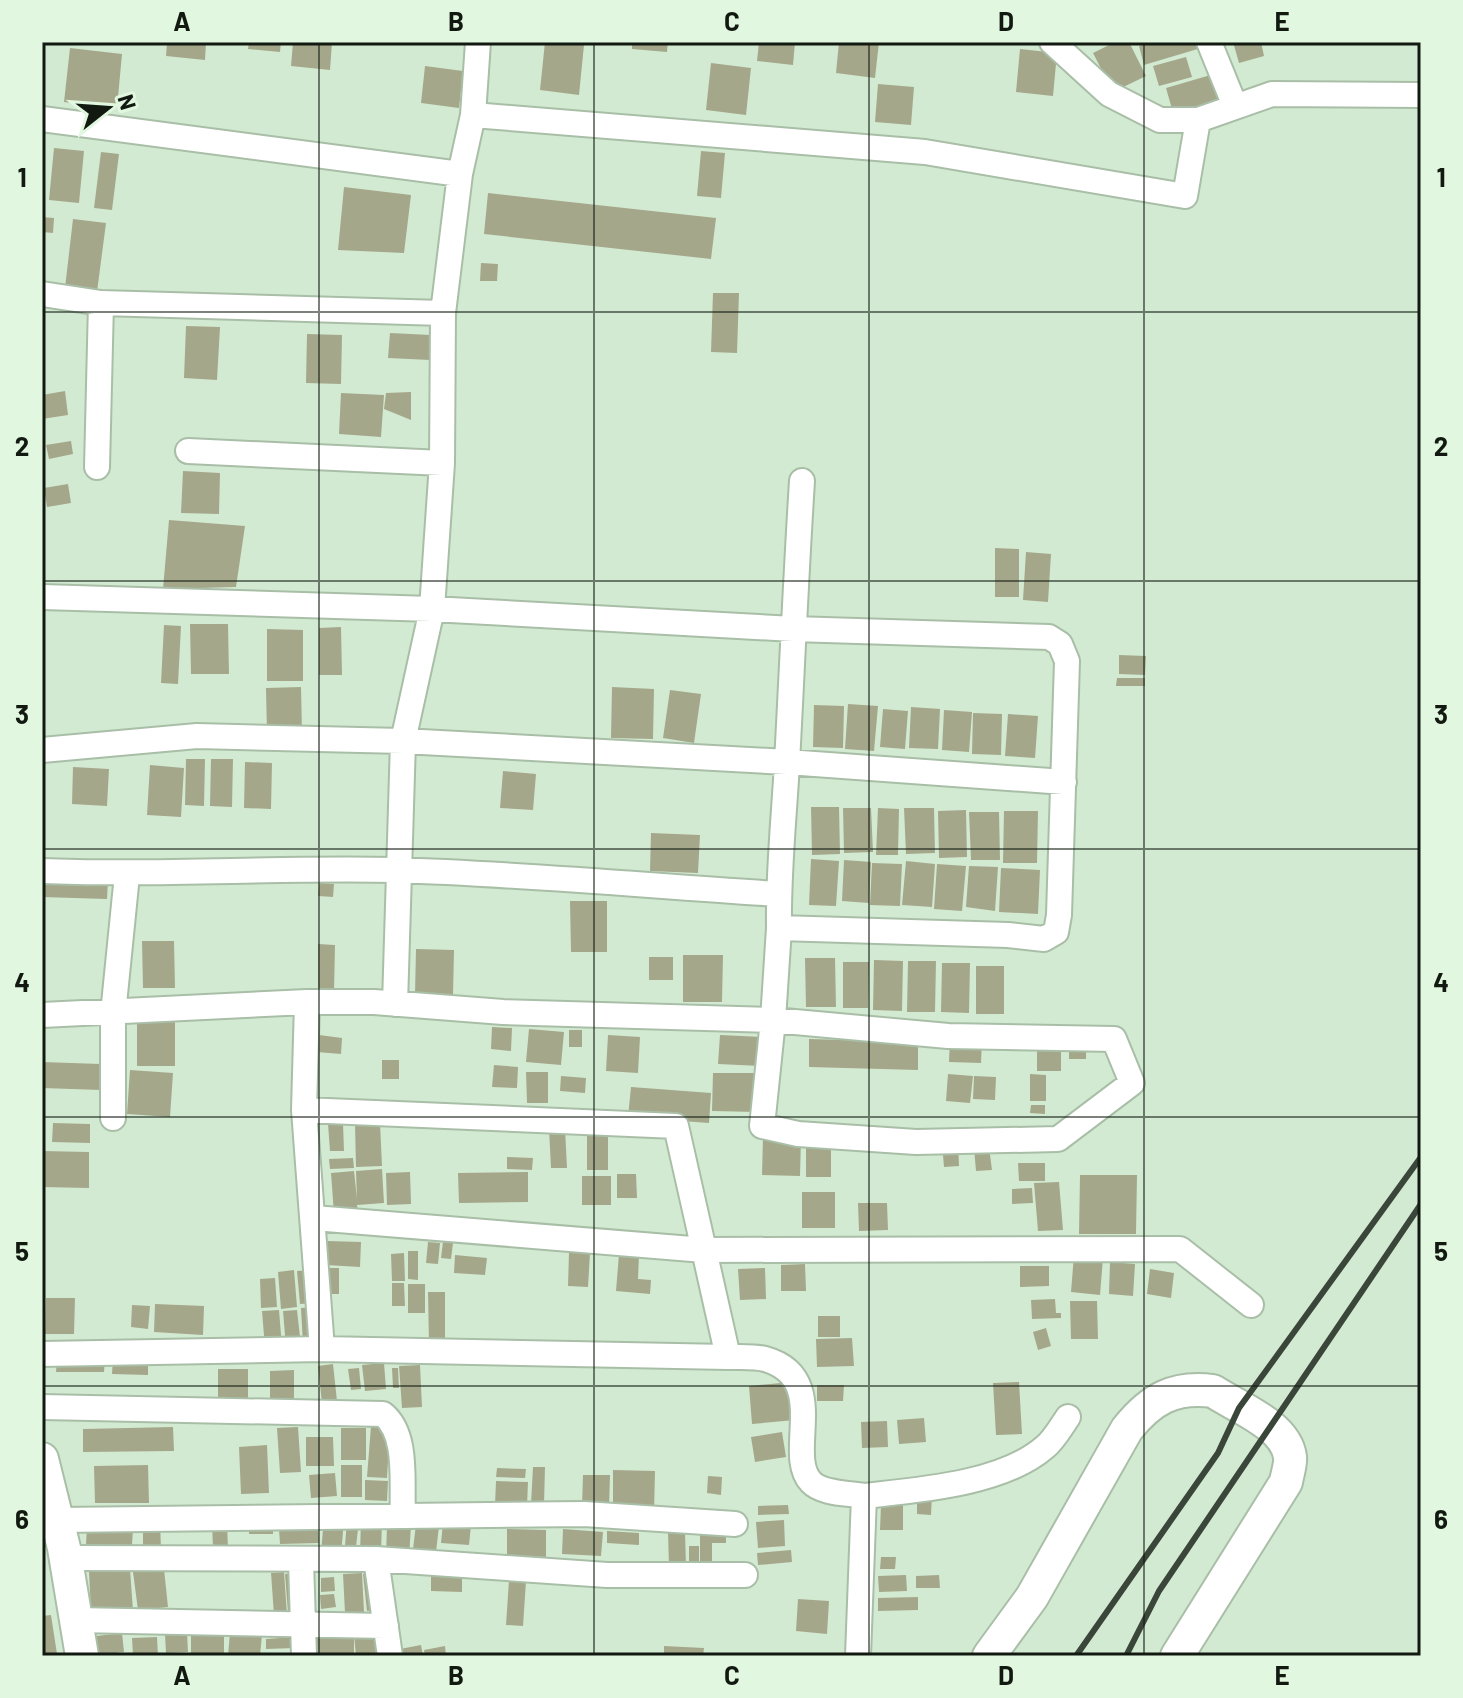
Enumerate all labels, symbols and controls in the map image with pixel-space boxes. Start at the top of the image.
text: A [173,5,191,36]
text: B [448,5,464,36]
text: C [724,5,740,36]
text: D [998,5,1014,36]
text: E [1274,5,1290,36]
north arrow [68,68,148,148]
text: N [114,91,143,113]
text: 1 [17,161,27,192]
text: 1 [1436,161,1446,192]
text: 2 [15,430,29,461]
text: 2 [1434,430,1448,461]
text: 3 [15,698,29,729]
text: 3 [1434,698,1448,729]
text: 4 [14,966,30,997]
text: 4 [1433,966,1449,997]
text: 5 [15,1235,29,1266]
text: 5 [1434,1235,1448,1266]
text: 6 [15,1503,29,1534]
text: 6 [1434,1503,1448,1534]
text: A [173,1659,191,1690]
text: B [448,1659,464,1690]
text: C [724,1659,740,1690]
text: D [998,1659,1014,1690]
text: E [1274,1659,1290,1690]

